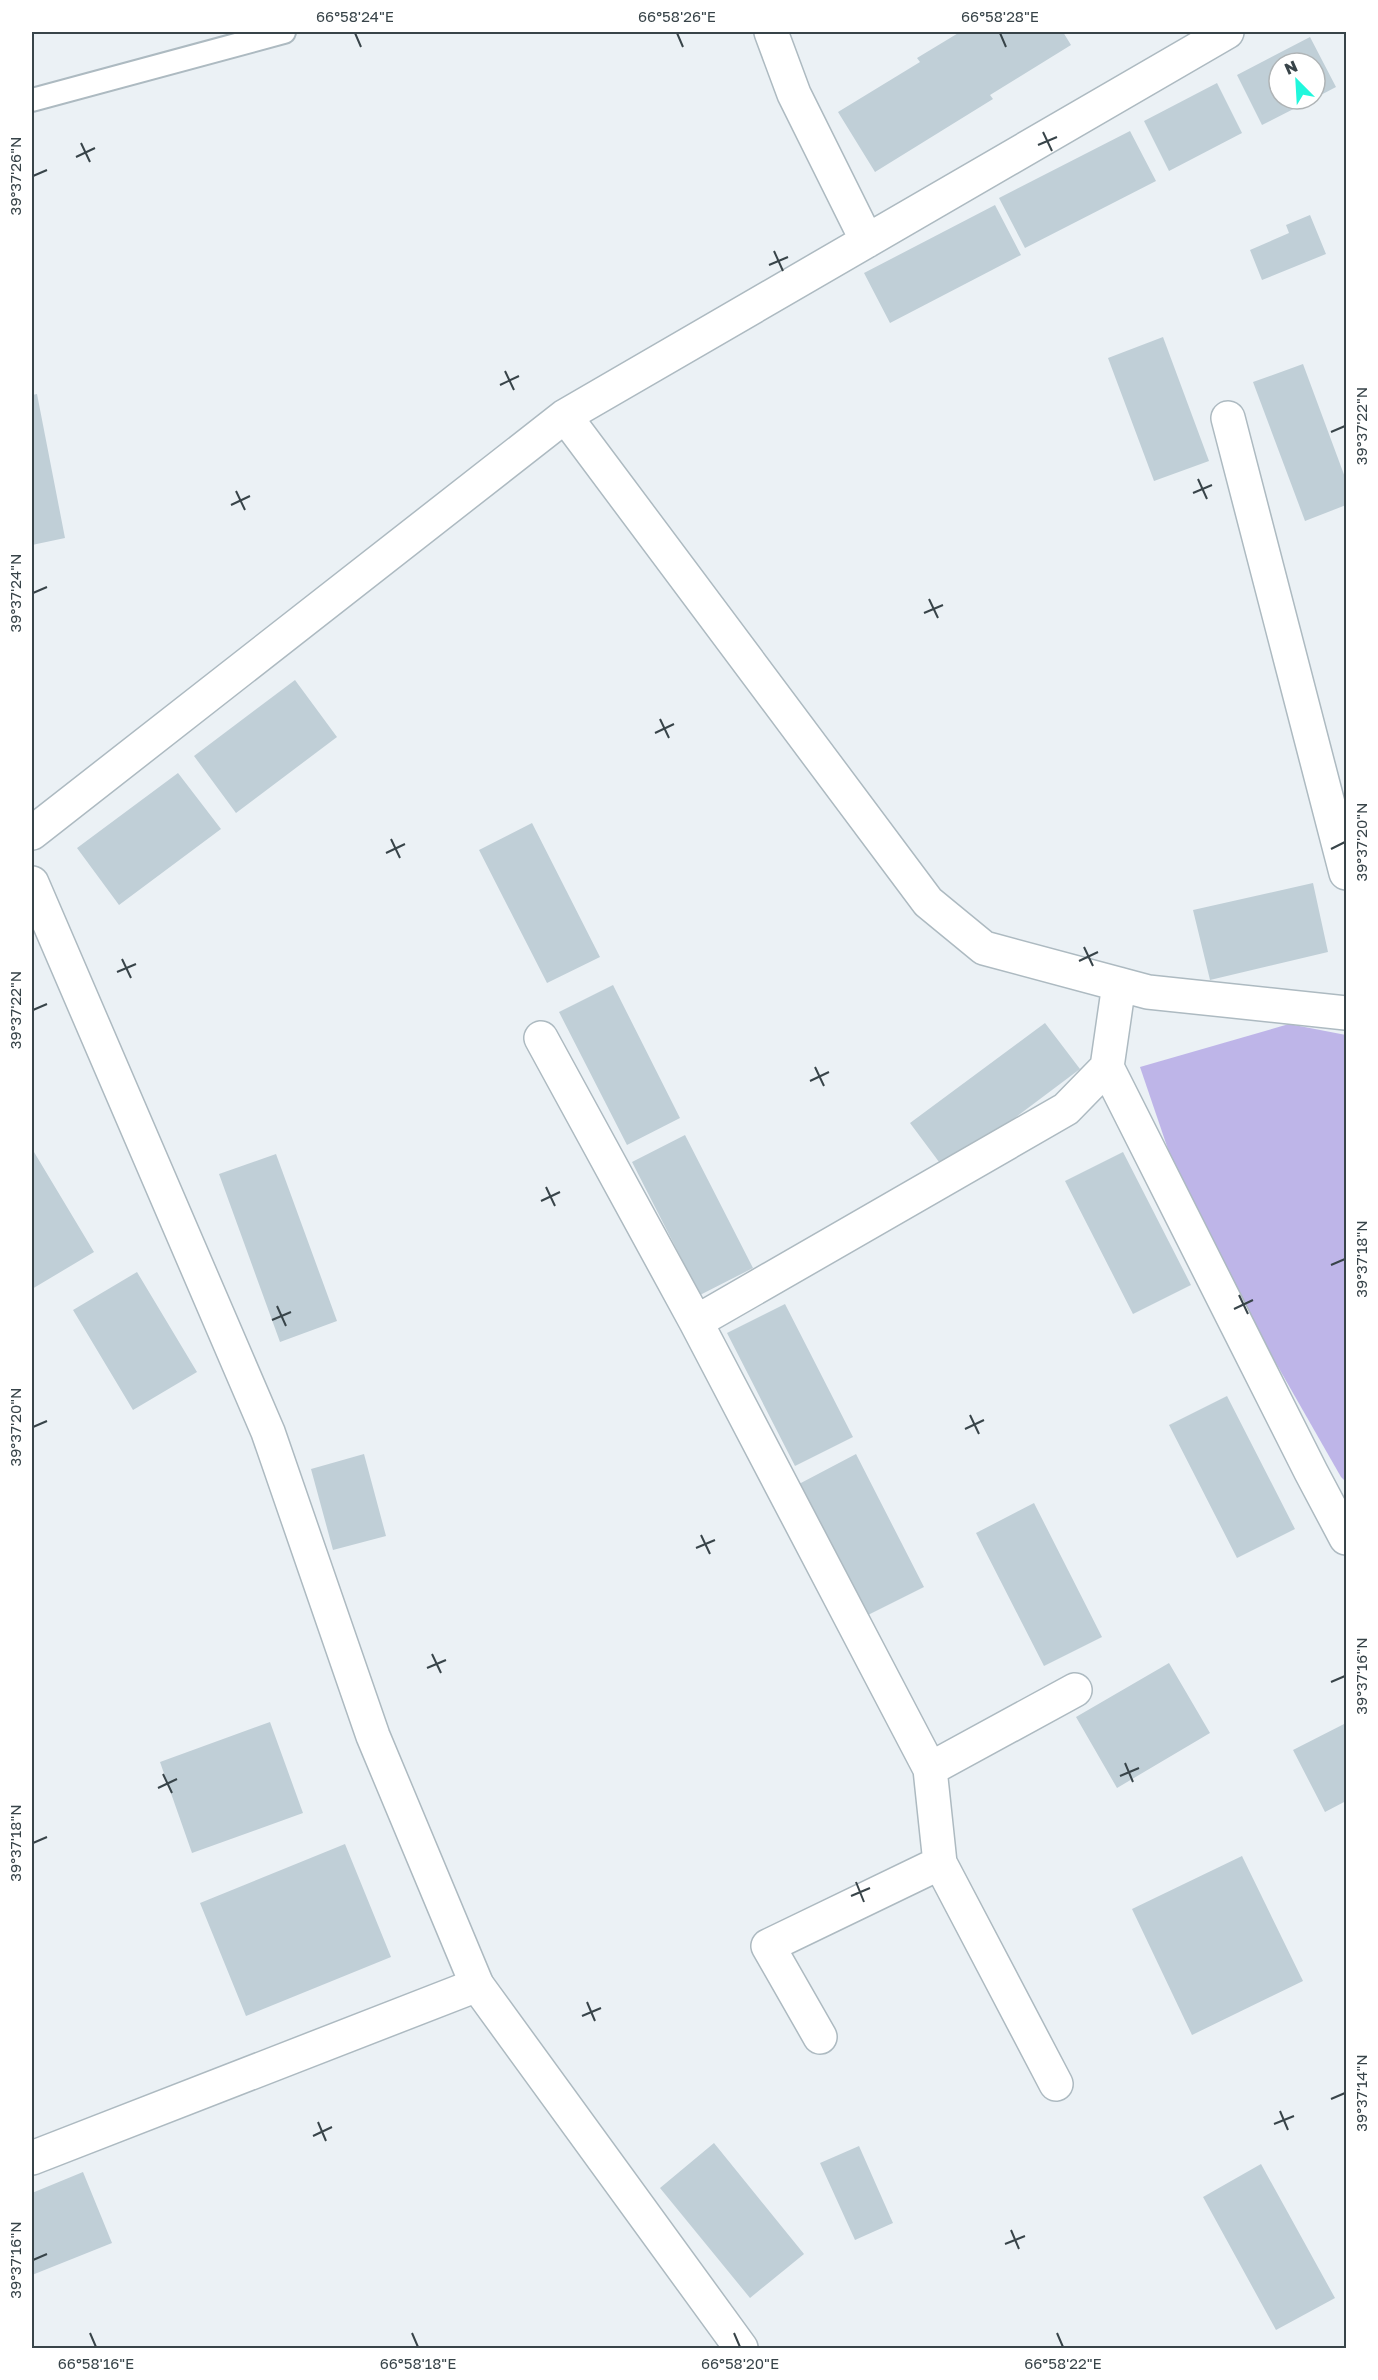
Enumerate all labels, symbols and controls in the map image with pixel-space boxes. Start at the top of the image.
text: 66°58'24"E [316,7,394,25]
text: 66°58'26"E [638,7,716,25]
text: 66°58'28"E [961,7,1039,25]
north arrow [1267,51,1327,111]
text: N [1281,56,1301,79]
text: 39°37'26"N [6,137,24,215]
text: 39°37'22"N [1352,387,1370,465]
text: 39°37'24"N [6,554,24,632]
text: 39°37'20"N [1352,803,1370,881]
text: 39°37'22"N [6,971,24,1049]
text: 39°37'18"N [1352,1220,1370,1298]
text: 39°37'20"N [6,1388,24,1466]
text: 39°37'16"N [1352,1637,1370,1715]
text: 39°37'18"N [6,1804,24,1882]
text: 39°37'14"N [1352,2054,1370,2132]
text: 39°37'16"N [6,2221,24,2299]
text: 66°58'16"E [58,2354,134,2372]
text: 66°58'18"E [380,2354,456,2372]
text: 66°58'20"E [701,2354,779,2372]
text: 66°58'22"E [1024,2354,1102,2372]

